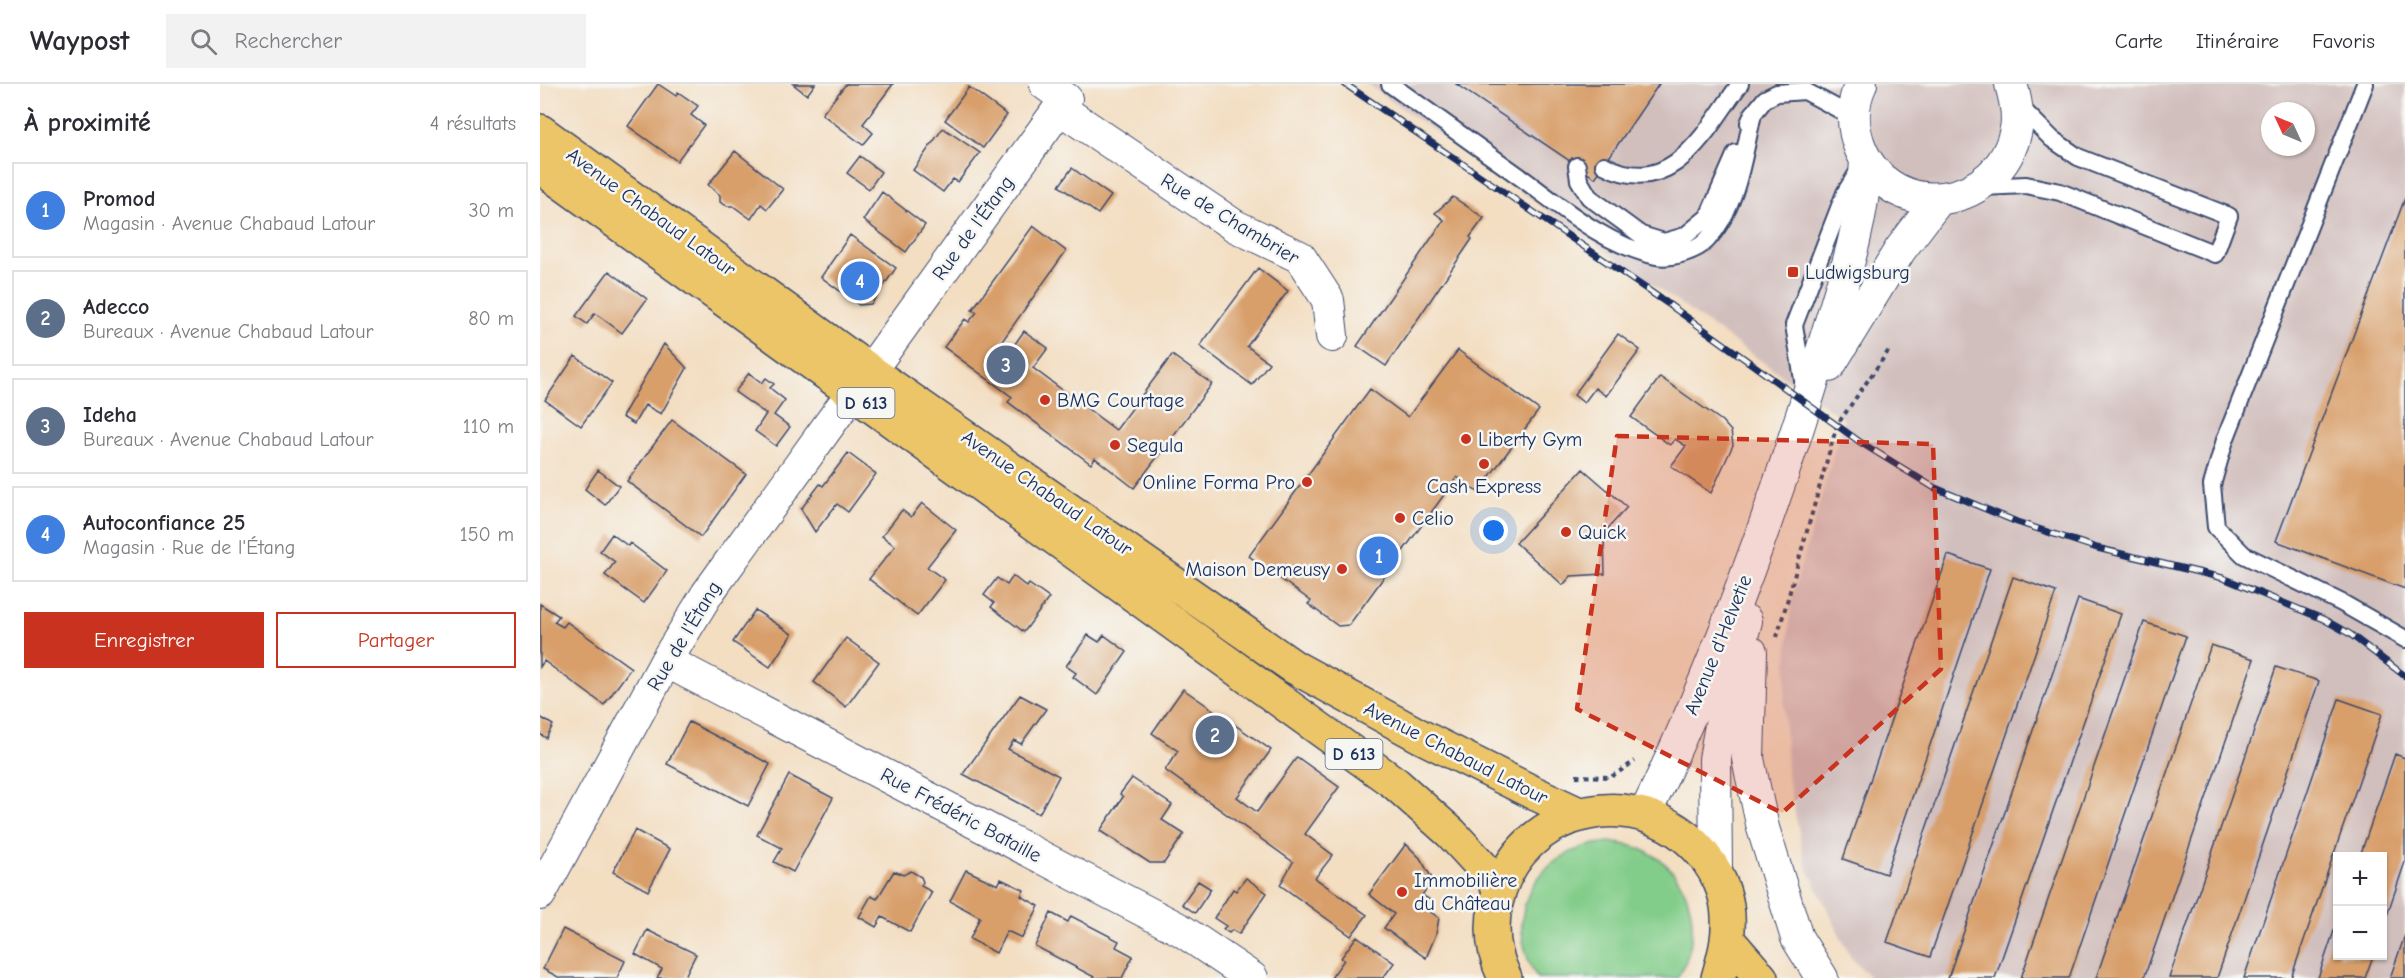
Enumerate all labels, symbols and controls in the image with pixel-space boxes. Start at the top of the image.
search box [166,14,586,68]
text: Waypost [30,25,130,57]
icon: search [187,25,220,58]
text: Rechercher [235,28,342,54]
text: Carte [2115,29,2163,53]
text: Itinéraire [2196,29,2279,53]
text: Favoris [2312,29,2375,53]
north arrow [2261,102,2315,156]
text: À proximité [24,108,151,138]
text: 4 résultats [430,112,516,135]
street label: Avenue Chabaud Latour [562,143,740,281]
street label: Rue de Chambrier [1157,169,1303,269]
street label: Rue de l'Étang [927,171,1019,285]
text: Promod [83,186,155,212]
text: 1 [42,199,49,222]
text: 30 m [468,199,514,222]
text: Magasin · Avenue Chabaud Latour [83,212,375,235]
pin: 4 [840,258,880,304]
place label: Ludwigsburg [1805,261,1910,284]
marker: Ludwigsburg [1786,265,1800,279]
text: Adecco [83,294,149,320]
text: 2 [41,307,50,330]
text: 80 m [468,307,514,330]
text: Bureaux · Avenue Chabaud Latour [83,320,373,343]
pin: 3 [986,342,1026,388]
road number: D 613 [838,388,894,418]
place label: BMG Courtage [1057,389,1184,412]
marker: BMG Courtage [1038,393,1052,407]
text: Ideha [83,402,137,428]
text: 3 [41,415,50,438]
text: 110 m [463,415,514,438]
street label: Avenue Chabaud Latour [957,425,1137,561]
text: Bureaux · Avenue Chabaud Latour [83,428,373,451]
place label: Liberty Gym [1478,428,1582,451]
marker: Liberty Gym [1459,432,1473,446]
place label: Segula [1127,434,1184,457]
marker: Segula [1108,438,1122,452]
marker: Cash Express [1477,457,1491,471]
place label: Online Forma Pro [1143,471,1295,494]
marker: Online Forma Pro [1300,475,1314,489]
place label: Cash Express [1427,475,1541,498]
place label: Celio [1412,507,1454,530]
text: Autoconfiance 25 [83,510,245,536]
marker: Celio [1393,511,1407,525]
your location [1479,516,1508,545]
place label: Quick [1578,521,1627,544]
text: 4 [41,523,50,546]
text: 150 m [460,523,514,546]
marker: Quick [1559,525,1573,539]
pin: 1 [1360,534,1398,578]
text: Magasin · Rue de l'Étang [83,536,295,559]
place label: Maison Demeusy [1185,558,1330,581]
marker: Maison Demeusy [1335,562,1349,576]
street label: Avenue d'Helvetie [1679,572,1757,718]
street label: Rue de l'Étang [642,577,726,695]
button: Enregistrer [24,612,264,668]
button: Partager [276,612,516,668]
street label: Avenue Chabaud Latour [1360,697,1552,809]
pin: 2 [1196,712,1234,758]
road number: D 613 [1326,739,1382,769]
street label: Rue Frédéric Bataille [877,763,1045,867]
map controls [2333,852,2387,960]
button: + [2333,852,2387,906]
place label: Immobilière du Château [1414,869,1517,915]
marker: Immobilière du Château [1395,885,1409,899]
button: − [2333,906,2387,960]

